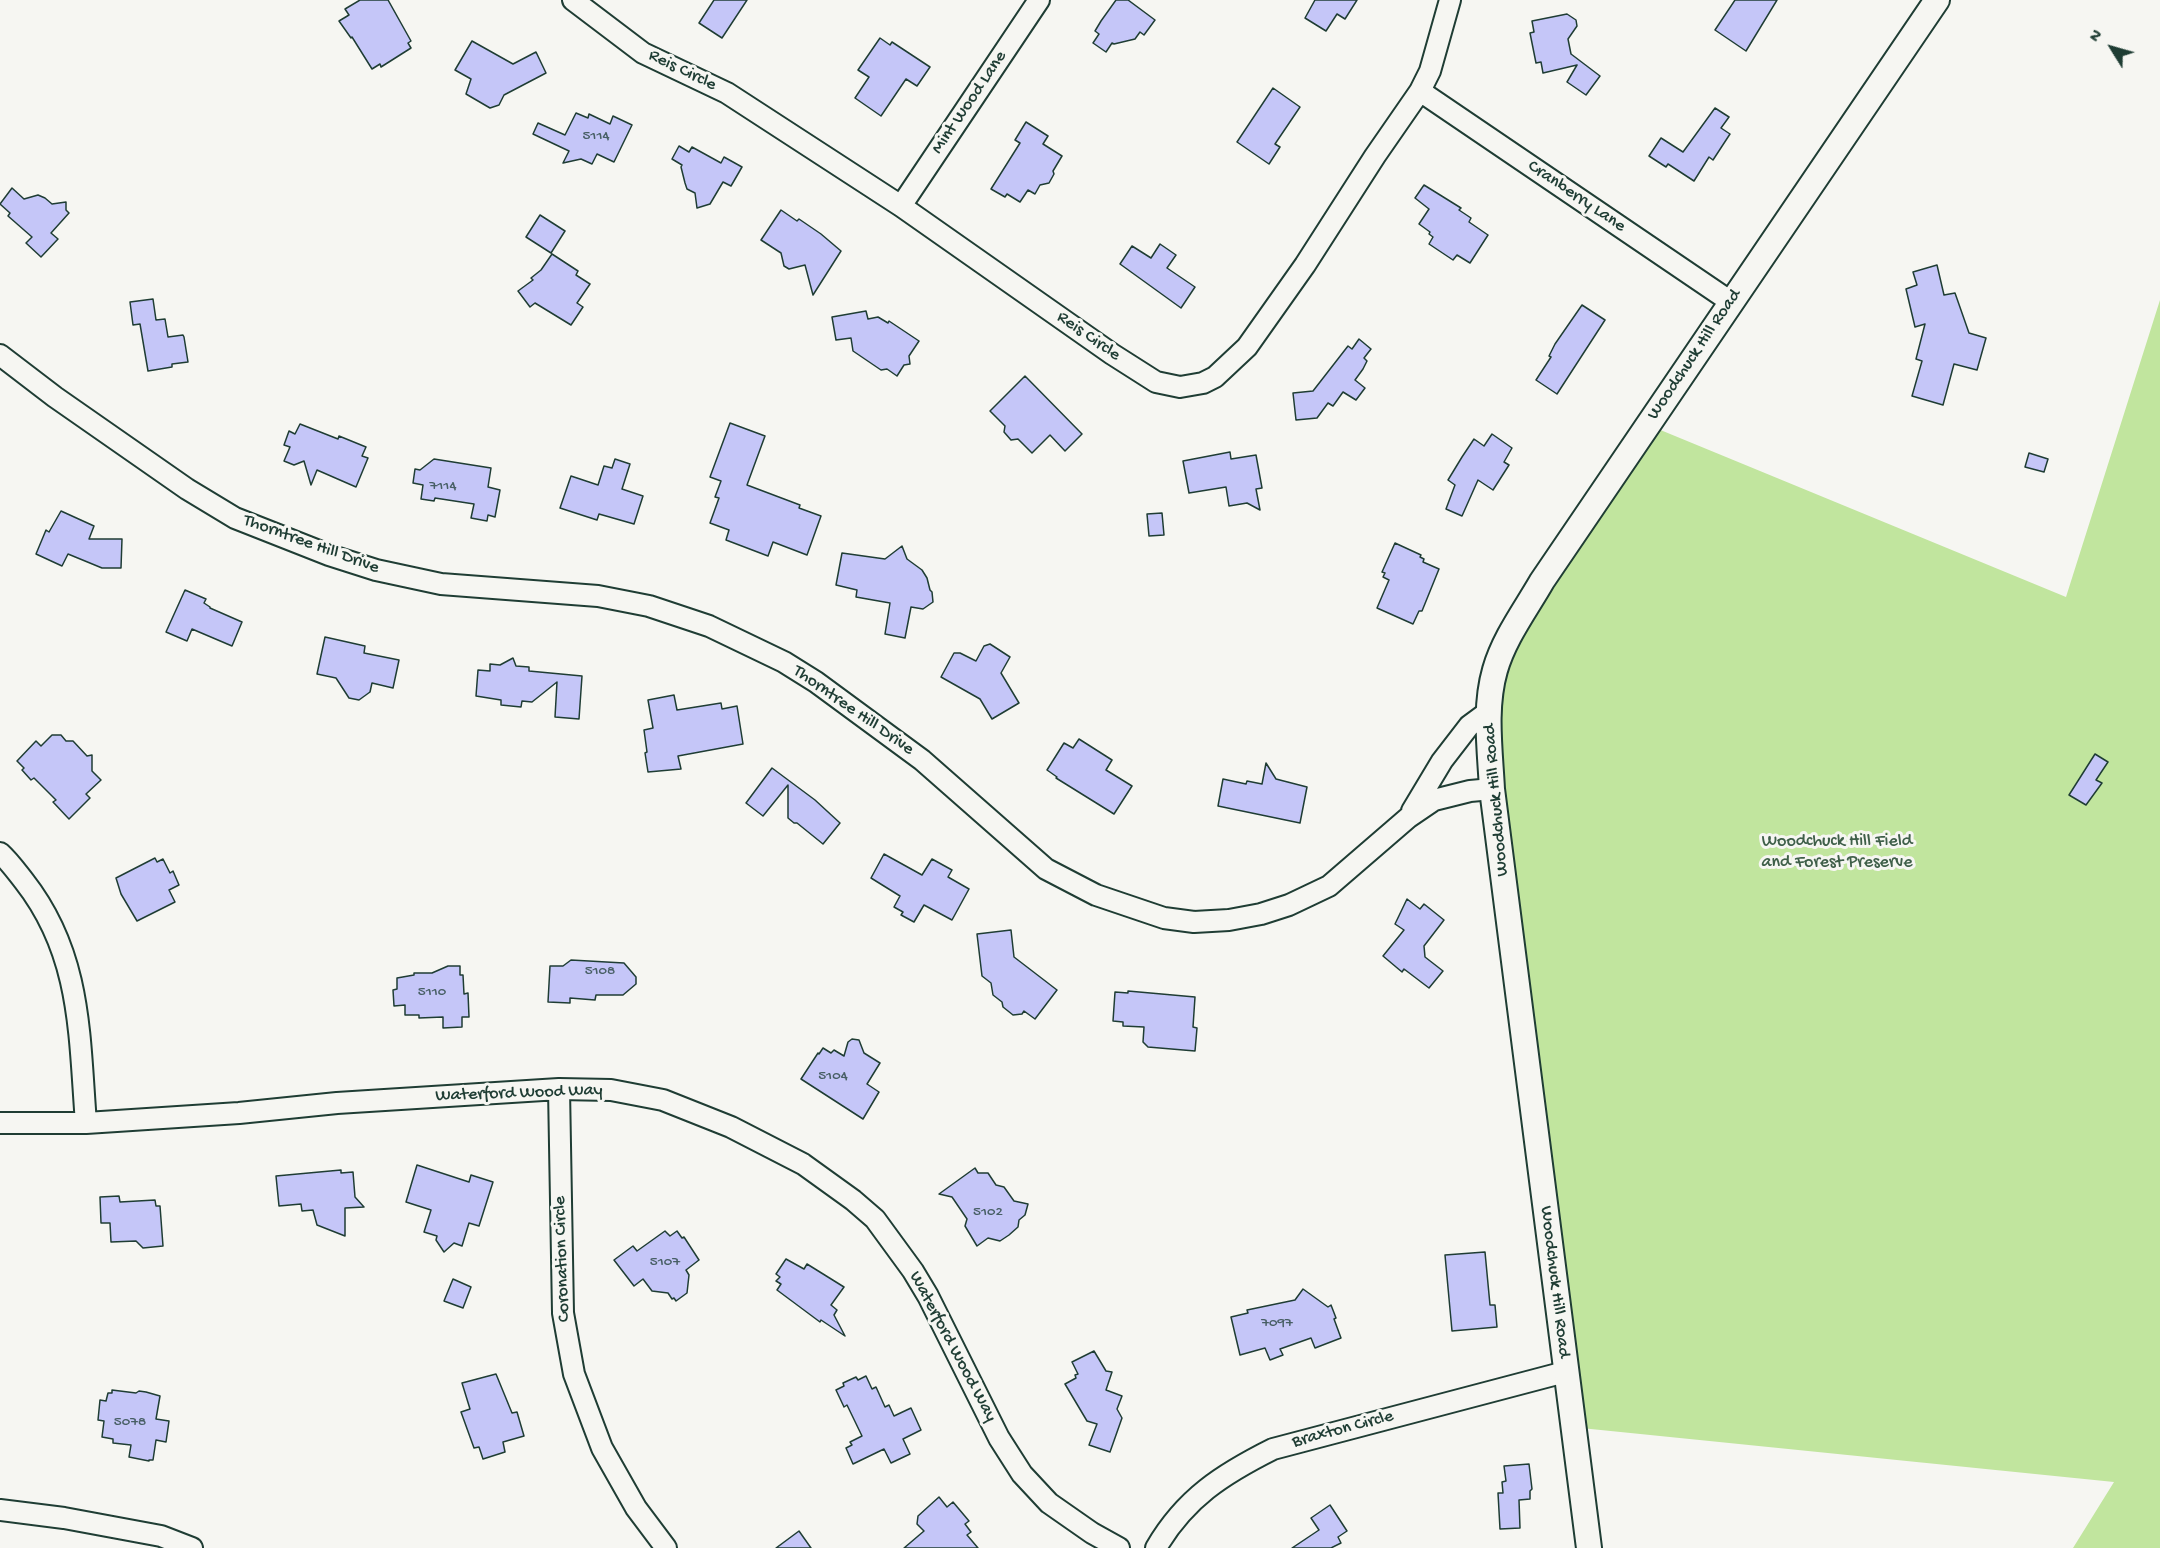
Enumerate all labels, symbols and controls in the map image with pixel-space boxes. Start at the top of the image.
north arrow [2082,18,2142,78]
text: N [2086,27,2108,47]
street label: Reis Circle [644,45,720,97]
street label: Mint Wood Lane [928,47,1012,159]
house number: 5114 [582,128,610,146]
street label: Cranberry Lane [1523,156,1629,238]
street label: Woodchuck Hill Road [1643,286,1747,424]
street label: Reis Circle [1052,307,1124,367]
house number: 7114 [429,478,457,496]
street label: Thorntree Hill Drive [240,510,382,580]
street label: Thorntree Hill Drive [788,661,918,761]
street label: Woodchuck Hill Road [1480,723,1514,877]
park label: Woodchuck Hill Field and Forest Preserve [1762,831,1912,874]
house number: 5108 [585,963,615,981]
house number: 5110 [418,984,446,1002]
house number: 5104 [818,1068,848,1086]
street label: Waterford Wood Way [435,1080,603,1108]
street label: Coronation Circle [550,1196,576,1322]
house number: 5102 [973,1204,1003,1222]
street label: Woodchuck Hill Road [1534,1205,1574,1359]
house number: 5107 [650,1254,680,1272]
street label: Waterford Wood Way [903,1268,1001,1426]
house number: 7097 [1261,1315,1293,1333]
street label: Braxton Circle [1290,1406,1396,1454]
house number: 5078 [114,1414,146,1432]

